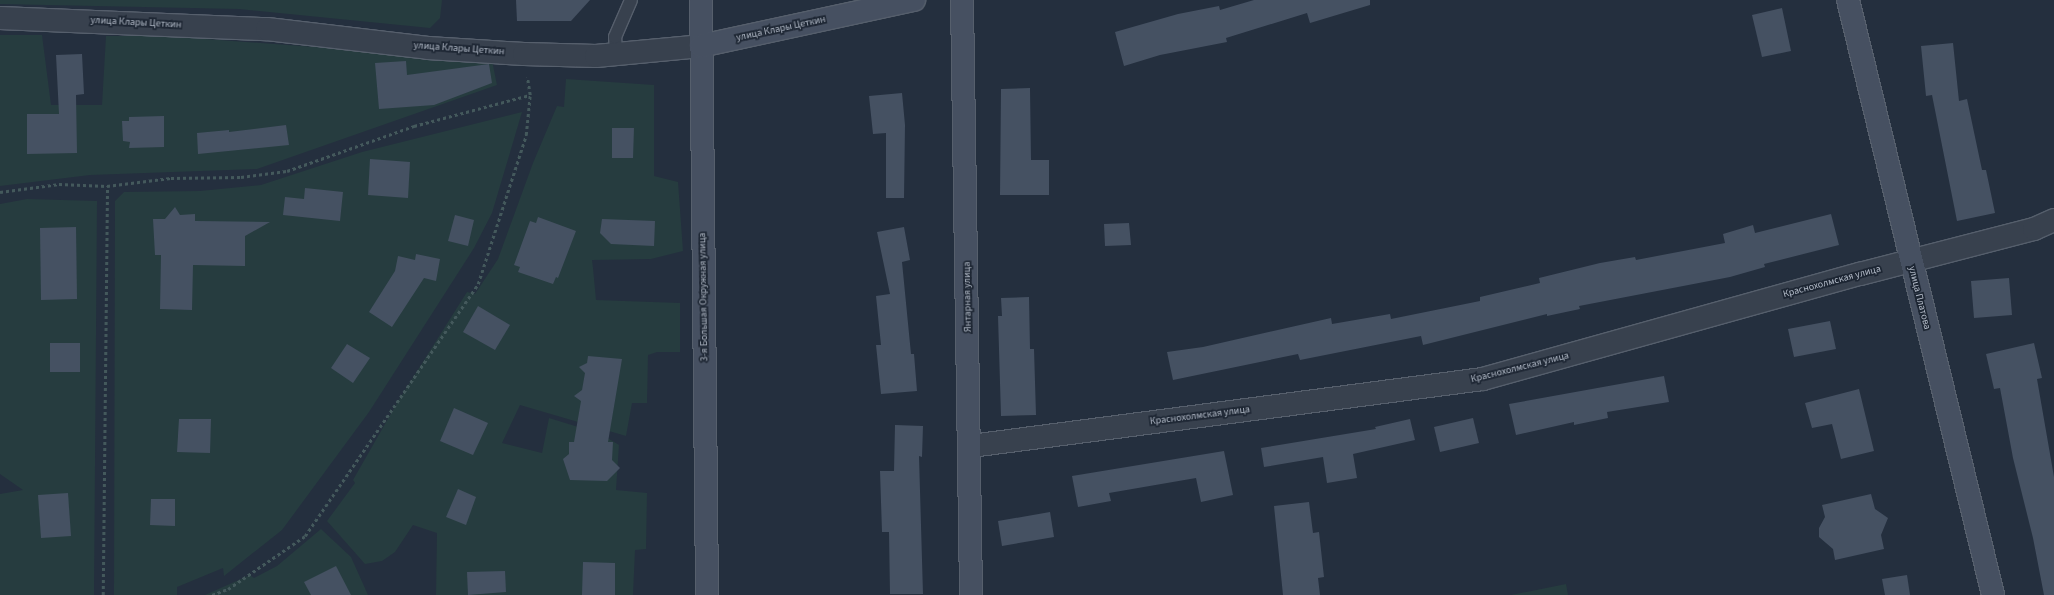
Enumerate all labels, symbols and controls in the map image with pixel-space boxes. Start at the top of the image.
street label: улица Клары Цеткин [735,14,827,44]
street label: улица Клары Цеткин [90,15,182,31]
street label: улица Клары Цеткин [413,40,505,58]
street label: 3-я Большая Окружная улица [697,232,711,362]
street label: Янтарная улица [961,262,975,332]
street label: Краснохолмская улица [1782,263,1882,301]
street label: улица Платова [1905,265,1933,331]
street label: Краснохолмская улица [1470,350,1570,386]
street label: Краснохолмская улица [1149,404,1251,428]

